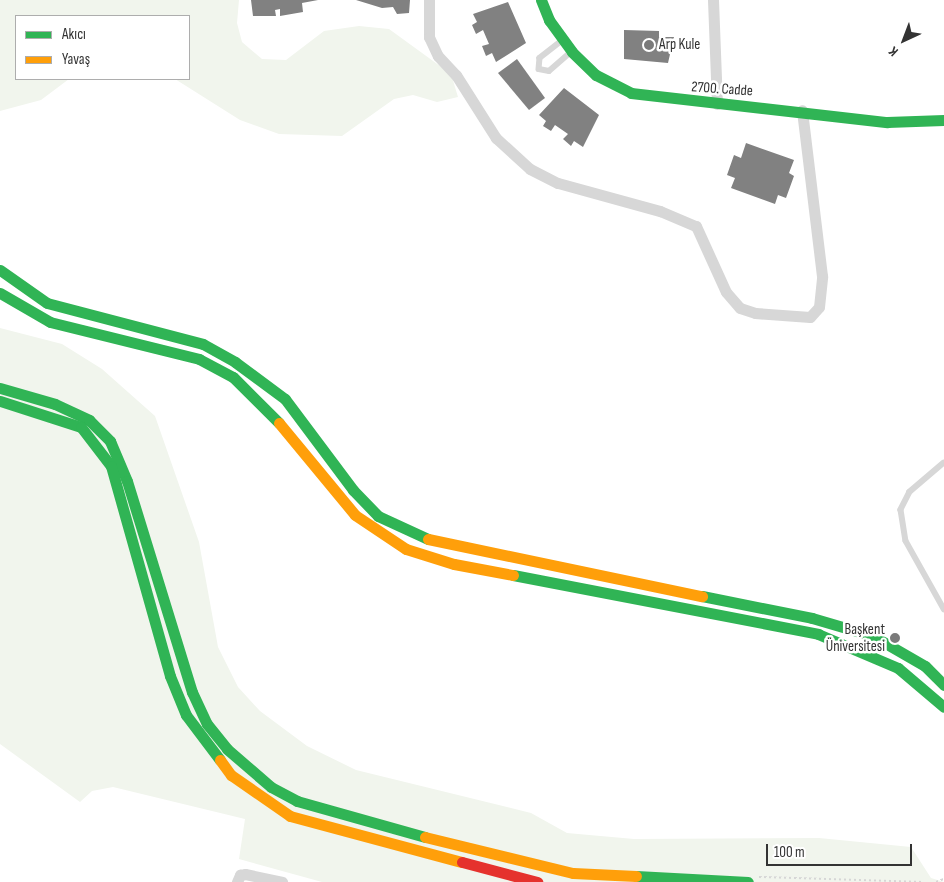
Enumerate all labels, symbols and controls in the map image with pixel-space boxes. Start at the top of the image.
legend [15,15,190,80]
north arrow [879,15,929,65]
text: Akıcı [62,25,86,44]
place label: Arp Kule [659,36,700,54]
marker: Arp Kule [643,39,655,51]
text: K [885,43,902,60]
text: Yavaş [62,50,90,69]
street label: 2700. Cadde [691,78,753,100]
place label: Başkent Üniversitesi [826,620,885,655]
marker: Başkent Üniversitesi [889,632,901,644]
scale bar [769,834,915,866]
text: 100 m [774,843,805,862]

